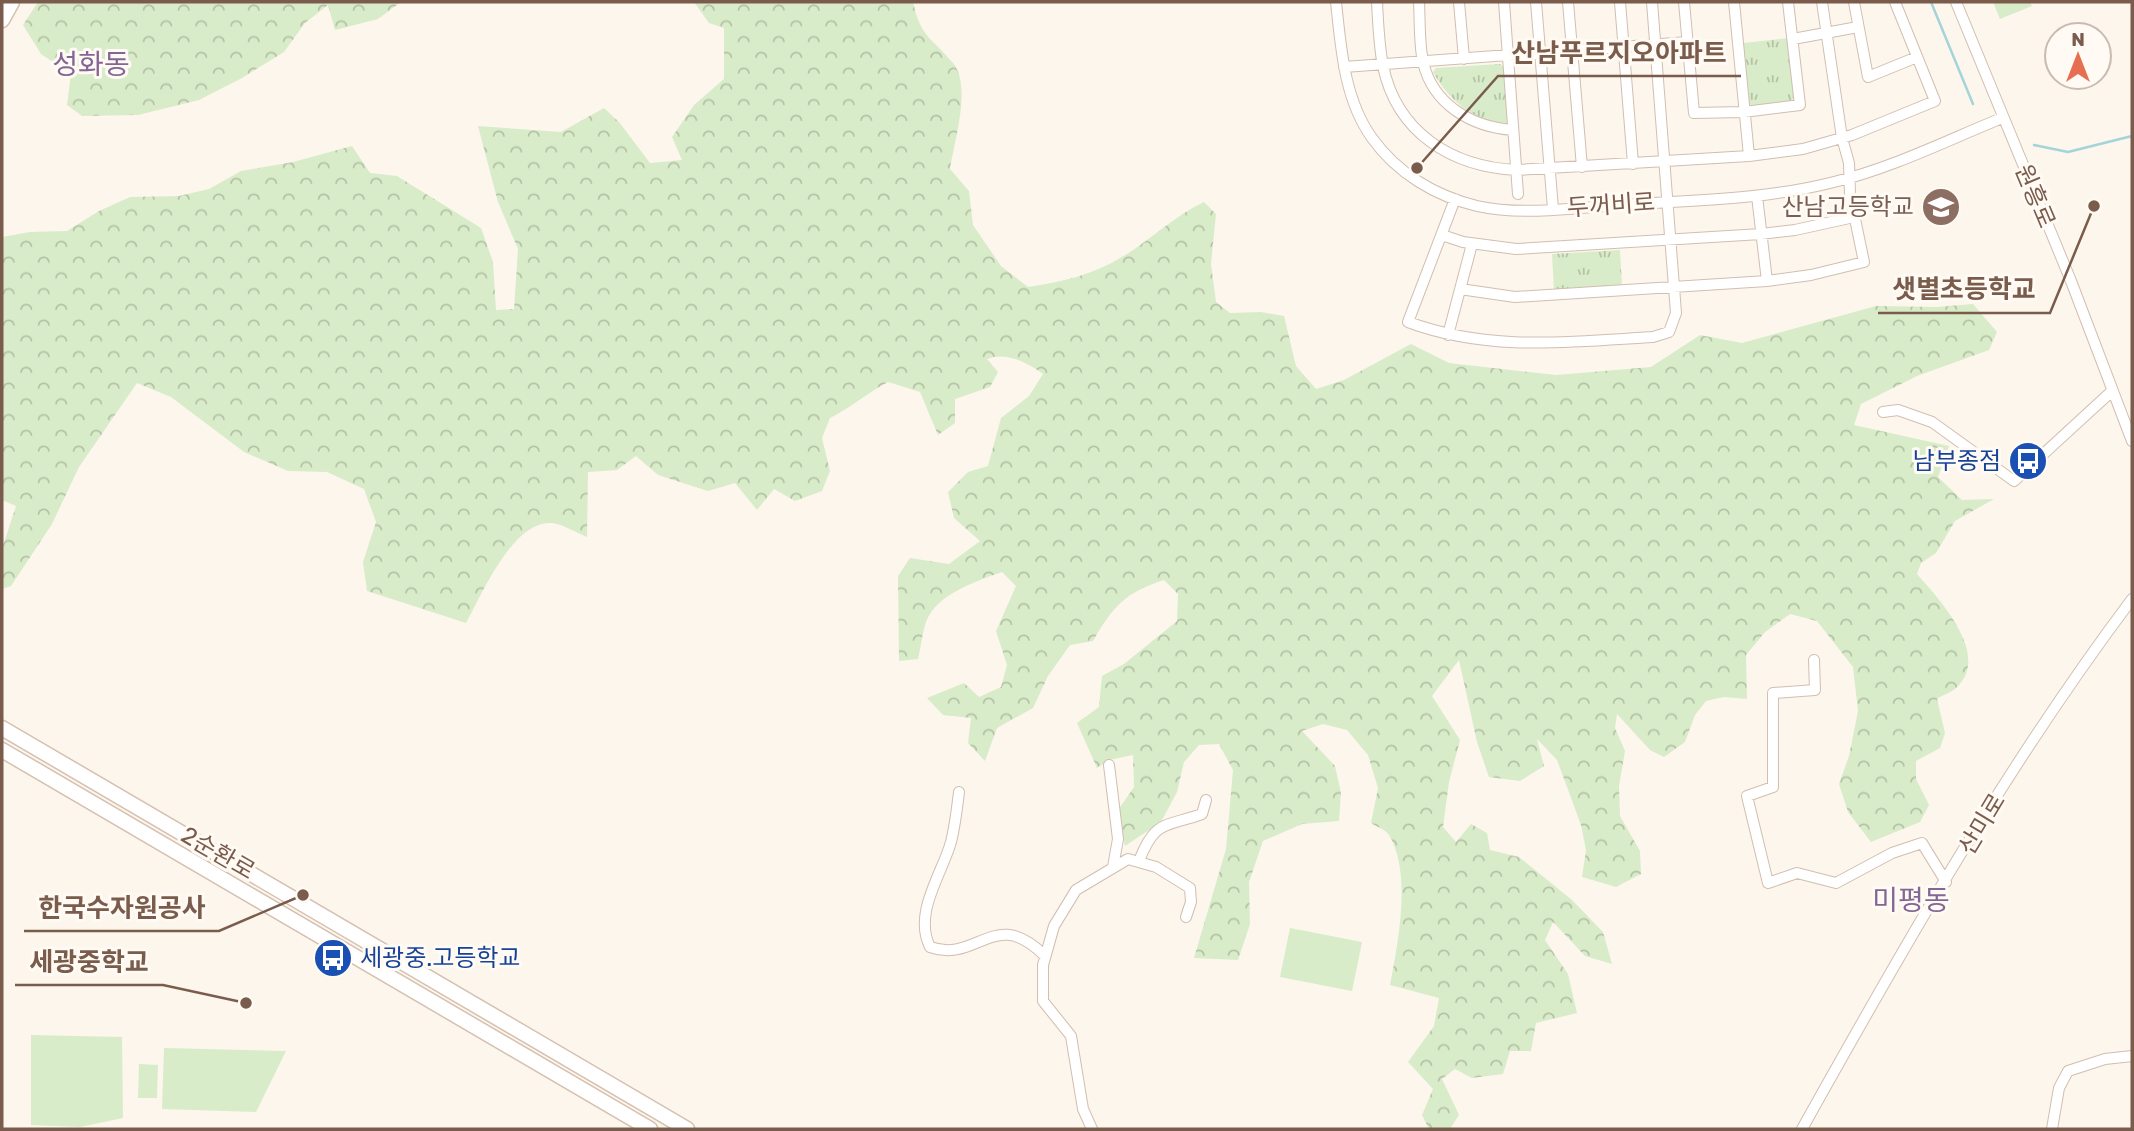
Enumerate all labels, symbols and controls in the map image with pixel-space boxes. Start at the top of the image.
north arrow [2043,21,2113,91]
text: N [2071,28,2085,51]
callout: 산남푸르지오아파트 [1498,29,1741,76]
text: 산남푸르지오아파트 [1511,38,1727,69]
district label: 성화동 [52,48,130,81]
street label: 원흥로 [2009,160,2061,232]
school or university icon: 산남고등학교 [1920,186,1962,228]
street label: 두꺼비로 [1566,188,1656,222]
place label: 산남고등학교 [1782,193,1914,221]
callout: 샛별초등학교 [1878,266,2050,313]
text: 샛별초등학교 [1892,274,2036,305]
bus stop icon: 남부종점 [2007,440,2049,482]
place label: 남부종점 [1913,447,2001,475]
street label: 산미로 [1953,788,2011,860]
street label: 2순환로 [176,821,260,885]
callout: 한국수자원공사 [24,884,219,931]
district label: 미평동 [1872,884,1950,917]
text: 한국수자원공사 [38,893,206,924]
bus stop icon: 세광중.고등학교 [312,937,354,979]
callout: 세광중학교 [15,938,163,985]
place label: 세광중.고등학교 [360,944,521,972]
text: 세광중학교 [29,947,149,978]

